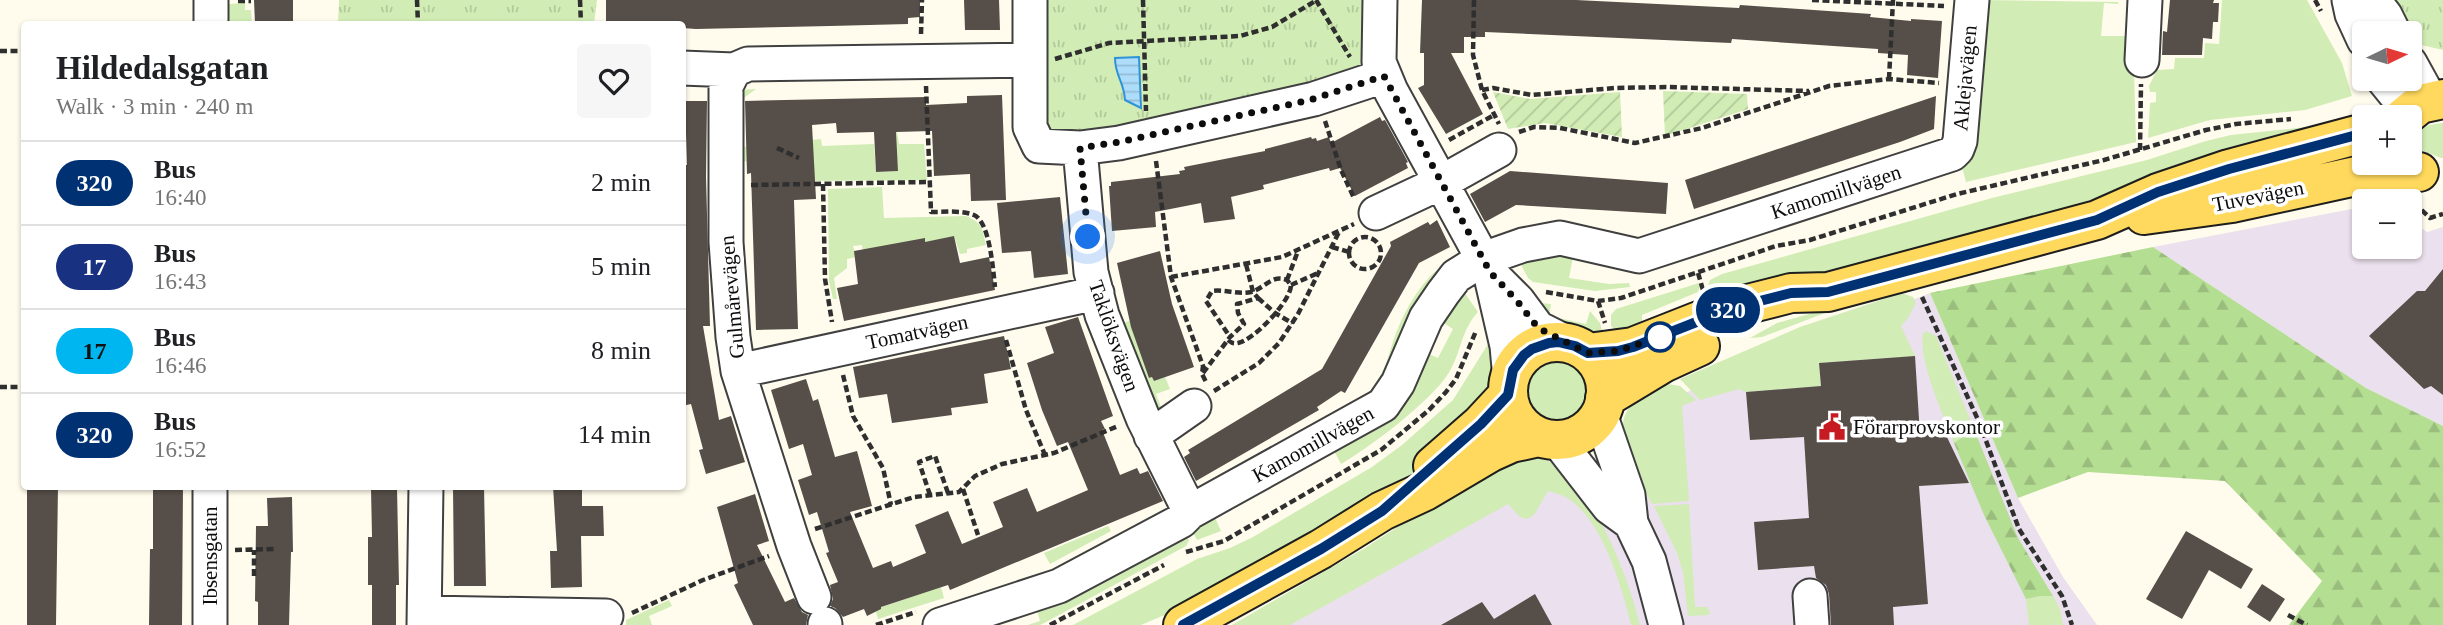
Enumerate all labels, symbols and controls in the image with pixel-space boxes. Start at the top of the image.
north arrow [2352,21,2422,91]
map controls [2352,21,2422,259]
street label: Aklejavägen [1948,24,1982,132]
button: heart [577,44,651,118]
text: Hildedalsgatan [56,50,269,86]
text: Walk · 3 min · 240 m [56,94,253,119]
button: + [2352,105,2422,175]
text: Bus [154,155,196,184]
street label: Kamomillvägen [1768,160,1905,224]
text: 2 min [591,168,651,197]
text: 320 [77,170,113,196]
street label: Tuvevägen [2210,175,2306,217]
text: 16:40 [154,185,206,210]
button: − [2352,189,2422,259]
your location [1070,219,1105,254]
street label: Gulmårevägen [715,234,749,360]
text: Bus [154,239,196,268]
text: 5 min [591,252,651,281]
text: 17 [83,254,107,280]
text: 16:43 [154,269,206,294]
street label: Taklöksvägen [1084,277,1144,395]
line badge: 320 [1688,287,1768,333]
text: 320 [1710,297,1746,323]
street label: Tomatvägen [864,309,971,354]
unlabelled marker [1645,322,1675,352]
text: Bus [154,323,196,352]
text: 8 min [591,336,651,365]
text: 17 [83,338,107,364]
text: 16:46 [154,353,206,378]
street label: Kamomillvägen [1248,400,1378,487]
text: Bus [154,407,196,436]
public building icon: Förarprovskontor [1817,412,1847,442]
place label: Förarprovskontor [1853,415,2000,439]
text: 14 min [578,420,651,449]
text: 320 [77,422,113,448]
text: 16:52 [154,437,206,462]
street label: Ibsensgatan [198,506,222,606]

